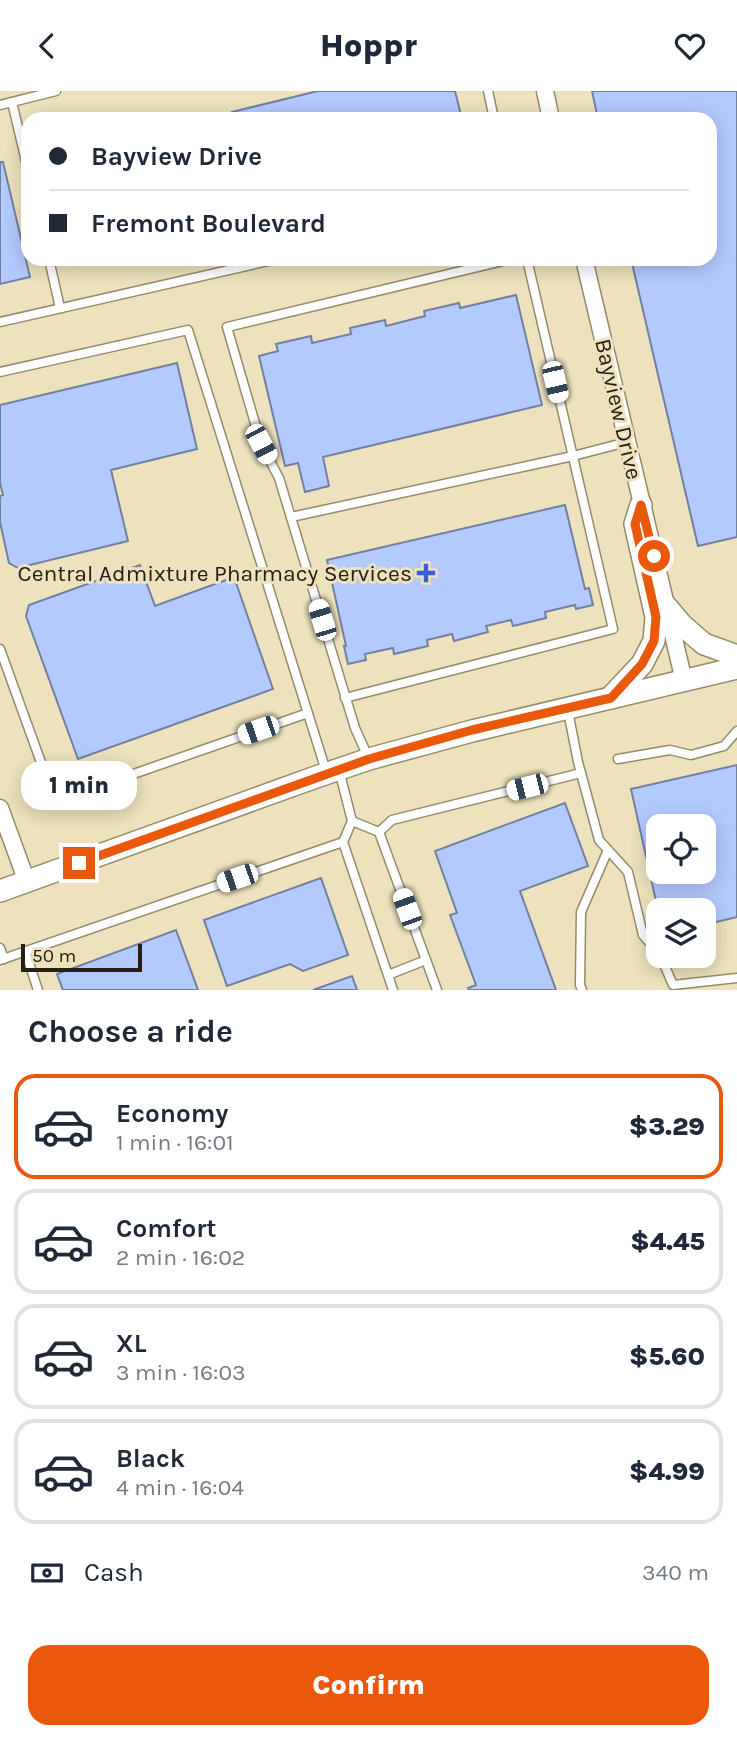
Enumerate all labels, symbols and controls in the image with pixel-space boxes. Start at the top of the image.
icon: back [28,27,66,65]
text: Hoppr [320,27,417,64]
icon: heart [671,27,709,65]
text: Bayview Drive [91,141,262,172]
text: Fremont Boulevard [91,208,326,239]
street label: Bayview Drive [589,336,648,482]
car [541,359,570,405]
car [242,421,281,467]
route start [638,540,670,572]
place label: Central Admixture Pharmacy Services [18,560,412,587]
marker: Central Admixture Pharmacy Services [418,565,434,581]
car [306,597,339,643]
car [235,713,282,747]
callout: 1 min [21,761,137,811]
text: 1 min [49,772,109,799]
car [505,772,550,802]
map controls [646,814,716,968]
button: locate [646,814,716,884]
route end [63,847,95,879]
car [214,861,261,895]
car [390,886,425,932]
button: layers [646,898,716,968]
scale bar [21,941,142,973]
text: 50 m [32,945,76,967]
text: Choose a ride [28,1013,233,1050]
icon: car [32,1095,95,1158]
text: Economy [116,1098,228,1129]
text: $3.29 [629,1111,705,1142]
text: 1 min · 16:01 [116,1129,234,1156]
icon: car [32,1210,95,1273]
text: Comfort [116,1213,217,1244]
text: $4.45 [630,1226,705,1257]
text: 2 min · 16:02 [116,1244,245,1271]
icon: car [32,1325,95,1388]
text: XL [116,1328,147,1359]
text: $5.60 [629,1341,705,1372]
text: 3 min · 16:03 [116,1359,246,1386]
icon: car [32,1440,95,1503]
text: Black [116,1443,185,1474]
text: $4.99 [629,1456,705,1487]
text: 4 min · 16:04 [116,1474,244,1501]
icon: cash [28,1554,66,1592]
text: Cash [84,1557,144,1588]
text: 340 m [642,1559,709,1586]
button: Confirm [28,1645,709,1725]

